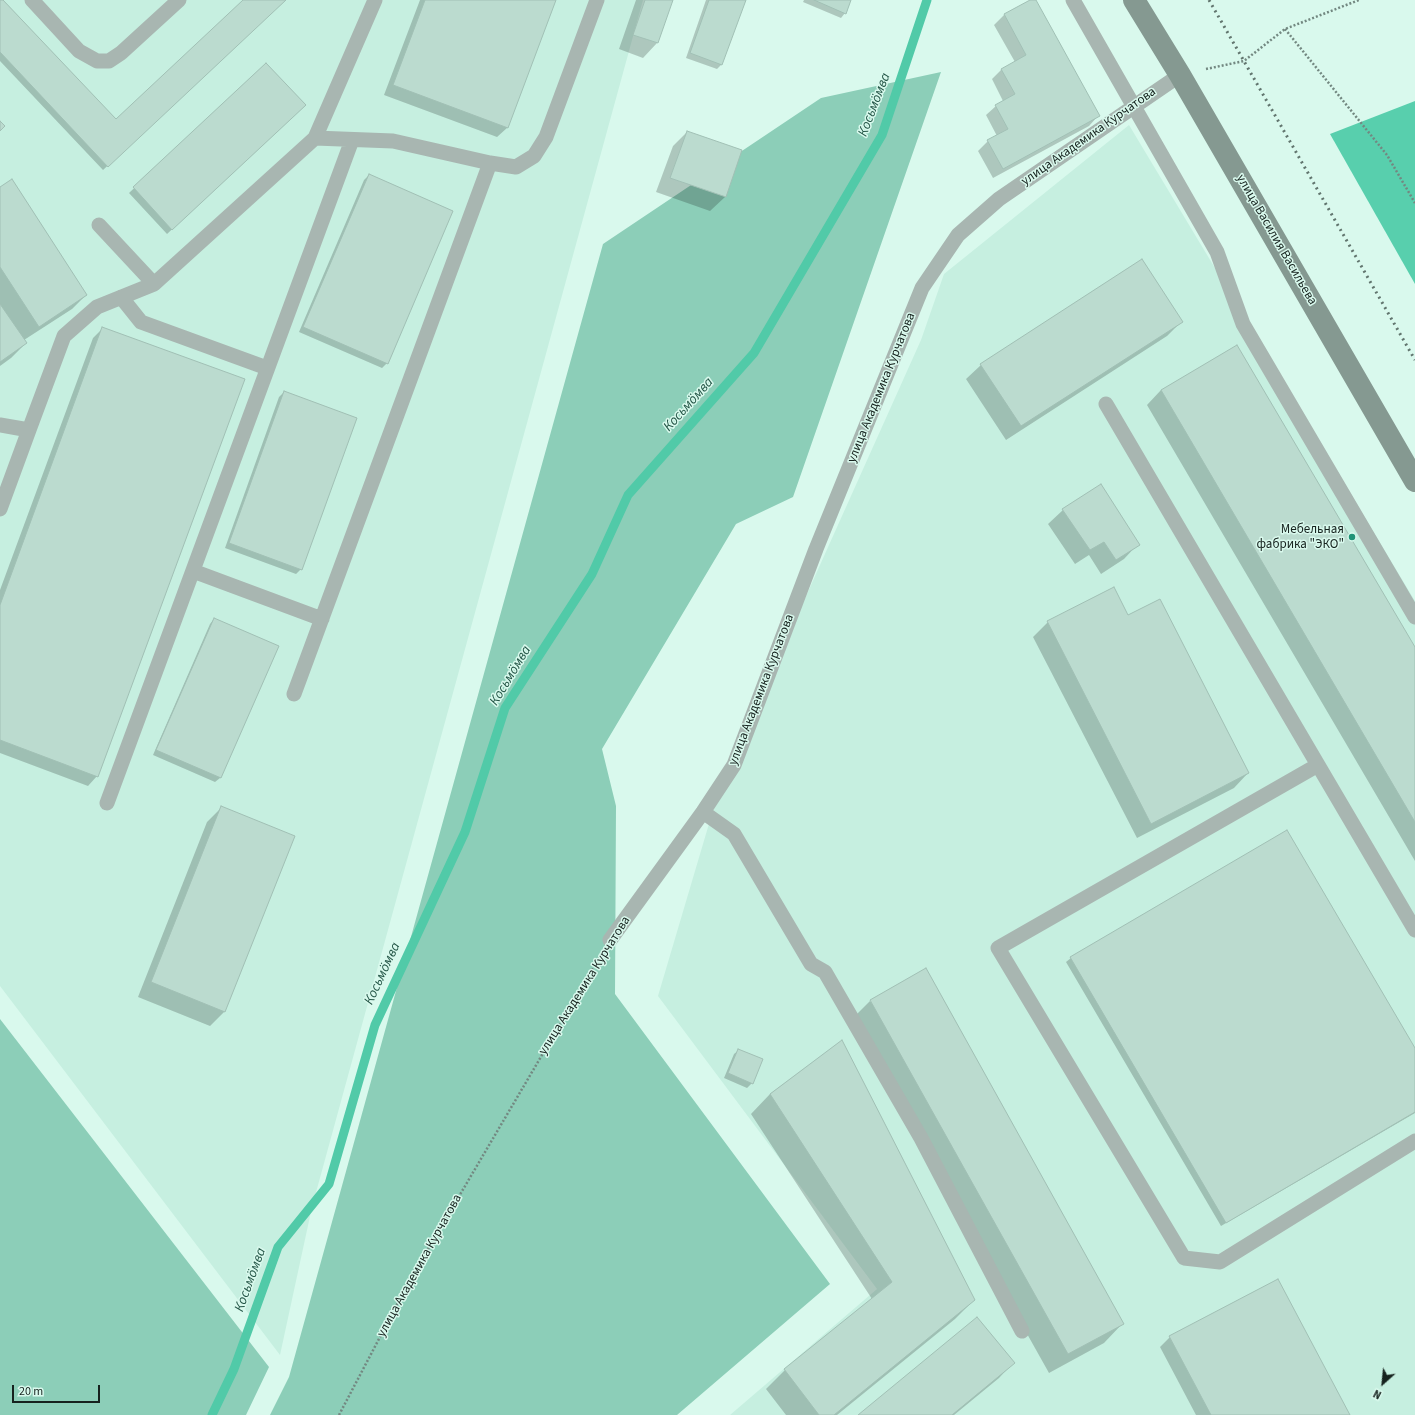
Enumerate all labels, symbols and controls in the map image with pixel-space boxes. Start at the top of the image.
water label: Косьмӧмва [855,71,895,139]
street label: улица Академика Курчатова [1019,85,1159,189]
street label: улица Василия Васильева [1232,172,1320,308]
street label: улица Академика Курчатова [845,311,919,465]
water label: Косьмӧмва [660,375,718,435]
place label: Мебельная фабрика "ЭКО" [1256,522,1344,553]
marker: Мебельная фабрика "ЭКО" [1347,532,1357,542]
street label: улица Академика Курчатова [726,612,798,768]
water label: Косьмӧмва [487,643,535,709]
street label: улица Академика Курчатова [536,914,634,1058]
water label: Косьмӧмва [361,940,405,1008]
street label: улица Академика Курчатова [374,1192,466,1340]
water label: Косьмӧмва [232,1246,270,1314]
north arrow [1363,1363,1403,1403]
scale bar [14,1377,102,1403]
text: 20 m [19,1383,43,1400]
text: N [1371,1386,1384,1402]

